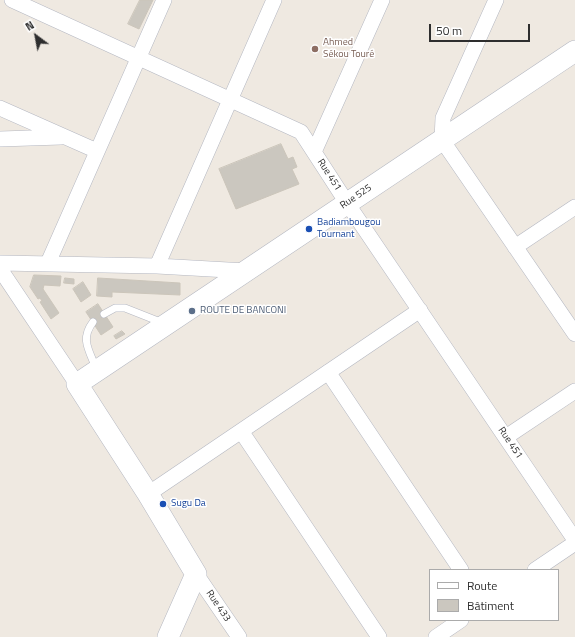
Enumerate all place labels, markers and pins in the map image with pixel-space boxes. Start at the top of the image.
place label: Ahmed Sékou Touré [323,37,374,60]
marker: Ahmed Sékou Touré [310,44,320,54]
place label: Badiambougou Tournant [317,217,381,240]
marker: Badiambougou Tournant [304,224,314,234]
place label: ROUTE DE BANCONI [200,305,286,317]
marker: ROUTE DE BANCONI [187,306,197,316]
place label: Sugu Da [171,498,206,510]
marker: Sugu Da [158,499,168,509]

